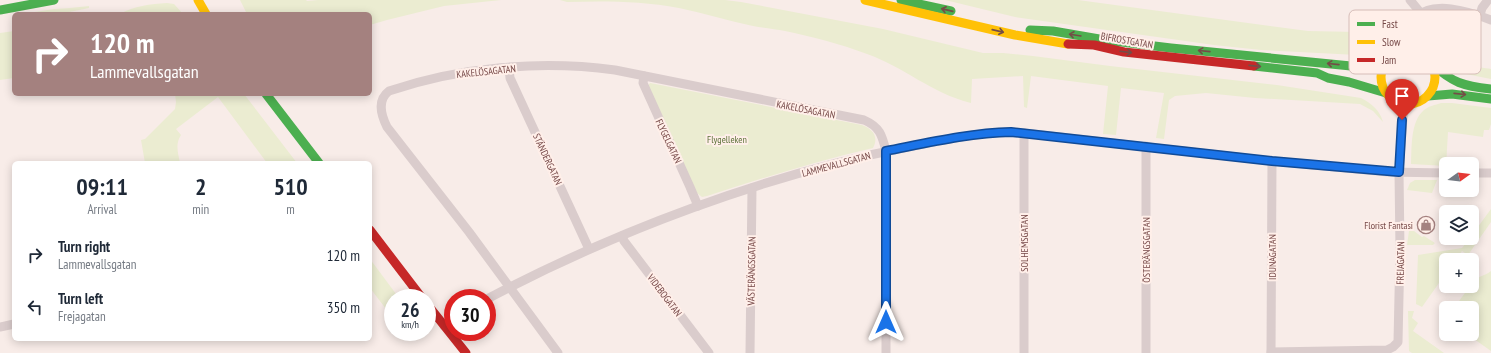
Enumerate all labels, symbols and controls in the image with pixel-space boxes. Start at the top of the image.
one-way arrow [941,6,954,14]
legend [1349,10,1481,74]
text: Fast [1382,17,1398,31]
text: 120 m [90,24,154,61]
icon: right [24,28,76,80]
one-way arrow [991,28,1004,36]
street label: BIFROSTGATAN [1100,30,1154,51]
one-way arrow [1069,31,1082,39]
text: Slow [1382,35,1401,49]
one-way arrow [1198,47,1211,55]
one-way arrow [1119,48,1132,56]
text: Jam [1381,53,1396,67]
text: Lammevallsgatan [90,60,199,83]
one-way arrow [1327,60,1340,68]
street label: KAKELÖSAGATAN [456,62,516,81]
one-way arrow [1248,62,1261,70]
pin [1385,79,1419,120]
icon: arrive [1391,85,1413,107]
one-way arrow [1453,90,1466,98]
street label: KAKELÖSAGATAN [775,97,836,122]
street label: FLYGELGATAN [653,117,684,165]
street label: STÄNDERGATAN [530,131,565,187]
park label: Flygelleken [707,133,747,146]
street label: LAMMEVALLSGATAN [800,149,872,180]
north arrow [1439,157,1479,197]
map controls [1439,157,1479,341]
text: 09:11 [76,171,128,202]
text: 2 [195,171,206,202]
text: 510 [273,171,308,202]
text: Arrival [87,201,117,218]
text: min [192,201,209,218]
text: m [286,201,295,218]
button: layers [1439,205,1479,245]
street label: SOLHEMSGATAN [1018,214,1031,272]
shop icon: Florist Fantasi [1416,215,1436,235]
street label: ÖSTERÄNGSGATAN [1140,217,1153,283]
place label: Florist Fantasi [1364,219,1413,232]
street label: IDUNAGATAN [1266,234,1279,280]
street label: VÄSTERÄNGSGATAN [744,236,759,307]
text: Turn right [58,237,110,256]
street label: FREJAGATAN [1394,241,1407,285]
icon: right [24,244,46,266]
text: 120 m [327,246,360,265]
button: + [1439,253,1479,293]
text: Lammevallsgatan [58,256,136,273]
street label: VIDEBOGATAN [644,271,685,319]
text: Turn left [58,289,103,308]
speed limit sign: 30 [444,289,496,341]
icon: left [24,296,46,318]
text: 26 [400,297,420,323]
text: 350 m [327,298,360,317]
position arrow [865,301,907,343]
button: − [1439,301,1479,341]
text: Frejagatan [58,308,106,325]
text: km/h [401,318,419,331]

